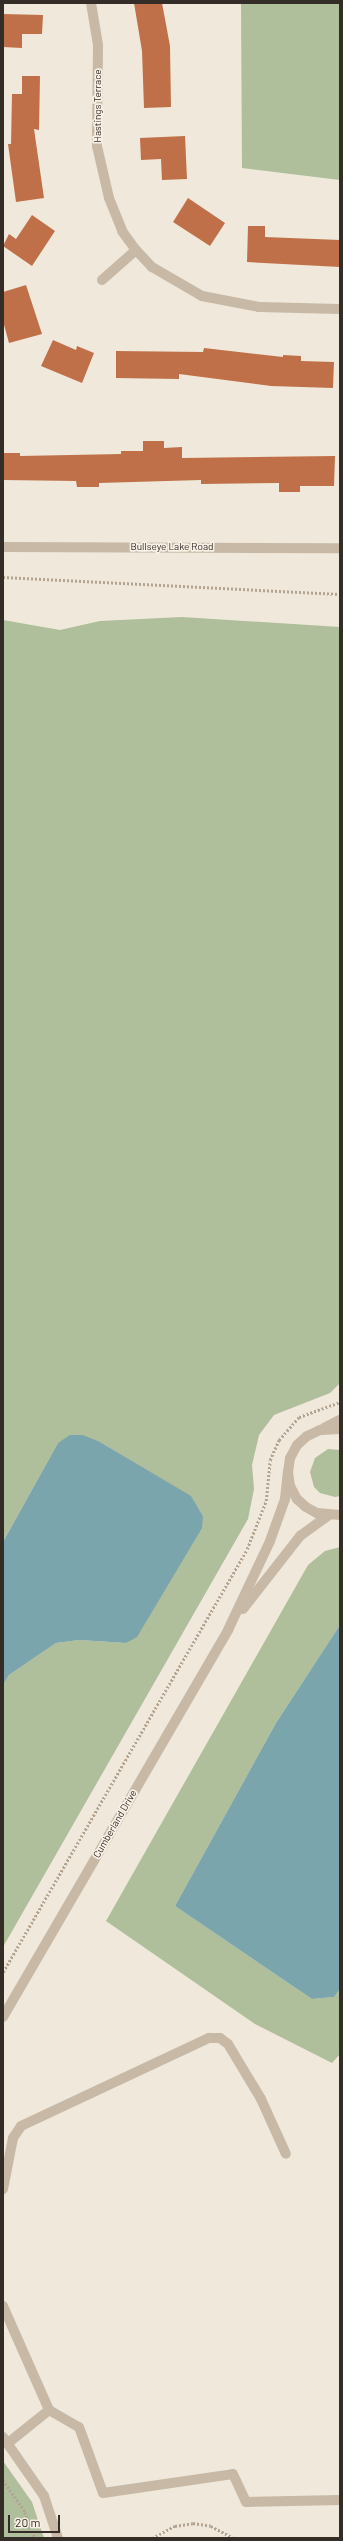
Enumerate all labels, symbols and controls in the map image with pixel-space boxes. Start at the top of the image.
street label: Hastings Terrace [92,69,104,143]
street label: Bullseye Lake Road [131,541,213,553]
street label: Cumberland Drive [91,1788,139,1860]
scale bar [10,2507,62,2533]
text: 20 m [15,2515,41,2529]

